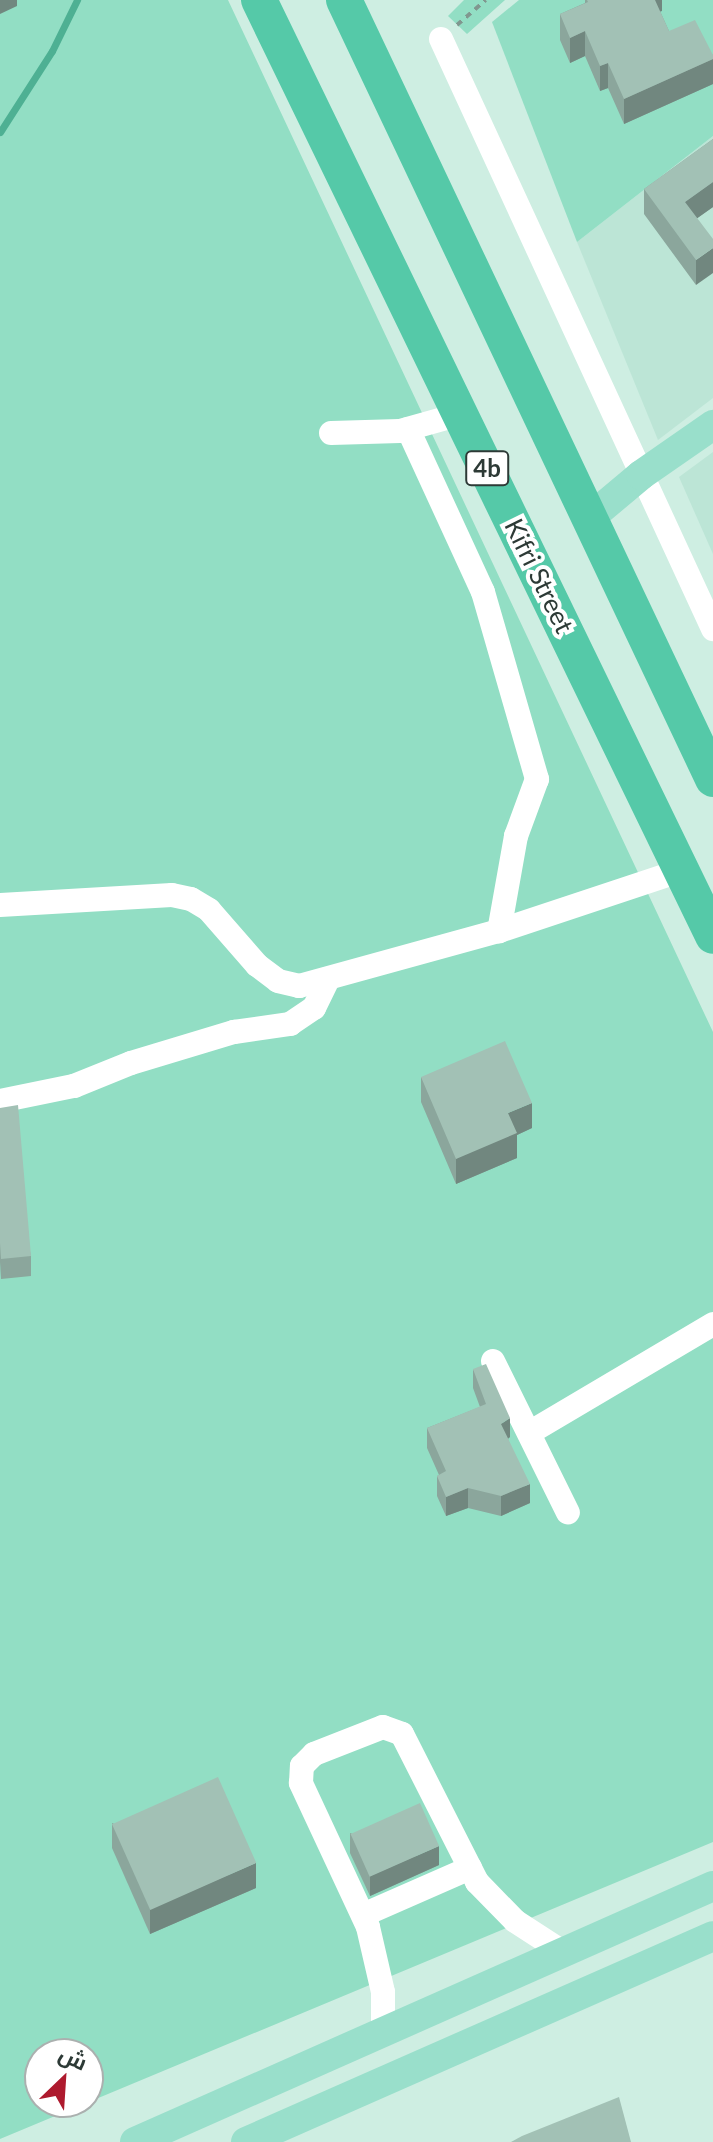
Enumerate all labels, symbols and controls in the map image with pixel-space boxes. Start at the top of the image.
road number: 4b [465,448,509,488]
street label: Kifri Street [498,514,580,638]
north arrow [24,2038,104,2118]
text: ش [55,2039,92,2076]

